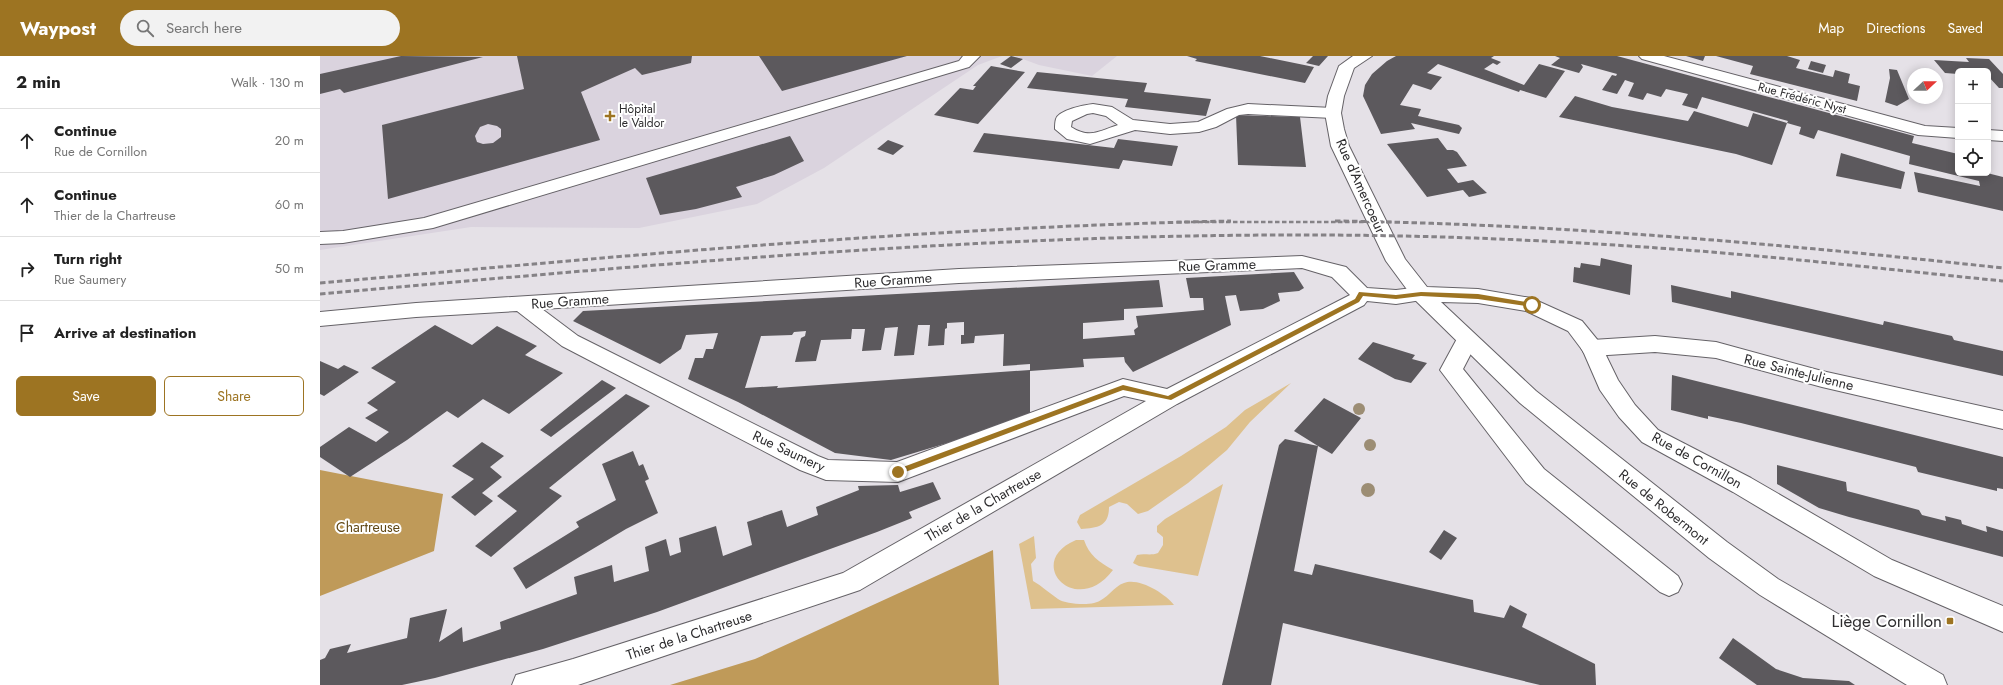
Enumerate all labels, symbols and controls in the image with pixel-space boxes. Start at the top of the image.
search box [120,10,400,46]
text: Waypost [20,15,96,42]
icon: search [134,17,156,39]
text: Search here [166,17,242,39]
text: Map [1818,18,1844,38]
text: Directions [1866,18,1926,38]
text: Saved [1948,18,1983,38]
north arrow [1907,68,1943,104]
map controls [1955,68,1991,176]
button: + [1955,68,1991,104]
text: 2 min [16,70,61,94]
text: Walk · 130 m [231,73,304,92]
street label: Rue Frédéric Nyst [1756,78,1848,118]
place label: Hôpital le Valdor [619,100,665,132]
button: − [1955,104,1991,140]
marker: Hôpital le Valdor [604,110,616,122]
text: Continue [54,120,117,142]
icon: ahead [16,130,38,152]
text: 20 m [275,131,304,150]
street label: Rue d'Amercoeur [1331,135,1391,237]
button: locate [1955,140,1991,176]
text: Rue de Cornillon [54,142,147,161]
text: Continue [54,184,117,206]
icon: ahead [16,194,38,216]
text: 60 m [275,195,304,214]
text: Thier de la Chartreuse [54,206,176,225]
text: Turn right [54,248,122,270]
street label: Rue Gramme [1178,254,1256,276]
icon: right [16,258,38,280]
text: 50 m [275,259,304,278]
street label: Rue Gramme [853,267,933,293]
text: Rue Saumery [54,270,126,289]
street label: Rue Gramme [530,288,610,314]
route start [1523,296,1541,314]
icon: arrive [16,322,38,344]
text: Arrive at destination [54,322,196,344]
street label: Rue Sainte-Julienne [1742,349,1856,395]
button: Save [16,376,156,416]
button: Share [164,376,304,416]
street label: Rue Saumery [749,425,829,477]
street label: Rue de Cornillon [1648,427,1746,493]
route end [889,463,907,481]
street label: Thier de la Chartreuse [921,464,1045,546]
street label: Rue de Robermont [1615,464,1714,550]
park label: Chartreuse [336,517,400,537]
street label: Thier de la Chartreuse [624,605,754,665]
place label: Liège Cornillon [1832,609,1942,633]
marker: Liège Cornillon [1945,616,1955,626]

